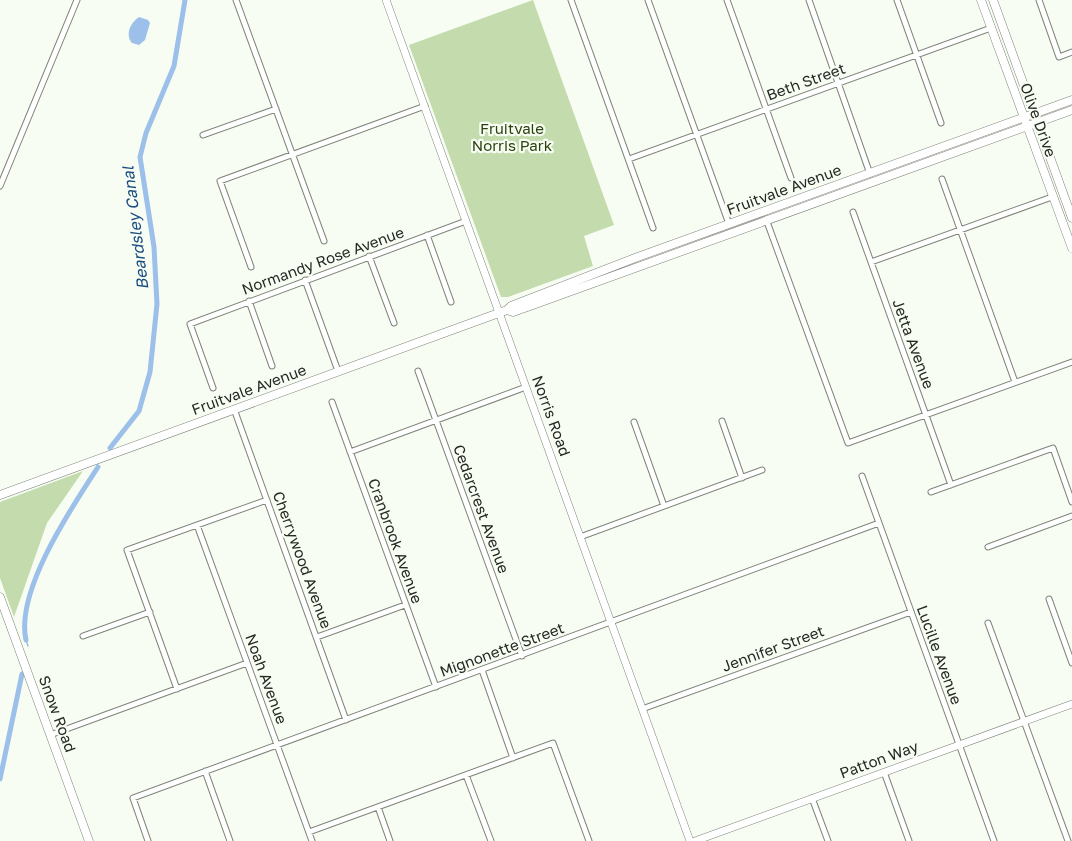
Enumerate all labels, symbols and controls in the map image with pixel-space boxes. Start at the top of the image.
street label: Beth Street [764,59,847,104]
street label: Olive Drive [1017,80,1061,159]
park label: Fruitvale Norris Park [472,119,553,154]
street label: Fruitvale Avenue [724,160,844,218]
water label: Beardsley Canal [117,164,152,291]
street label: Normandy Rose Avenue [239,222,406,298]
street label: Jetta Avenue [889,296,939,391]
street label: Fruitvale Avenue [189,360,309,418]
street label: Norris Road [529,373,575,458]
street label: Cedarcrest Avenue [450,442,514,576]
street label: Cranbrook Avenue [365,476,427,606]
street label: Cherrywood Avenue [270,488,336,631]
street label: Lucille Avenue [914,603,966,707]
street label: Mignonette Street [437,618,566,680]
street label: Jennifer Street [719,621,826,675]
street label: Noah Avenue [242,631,292,727]
street label: Snow Road [36,673,80,754]
street label: Patton Way [837,736,921,782]

